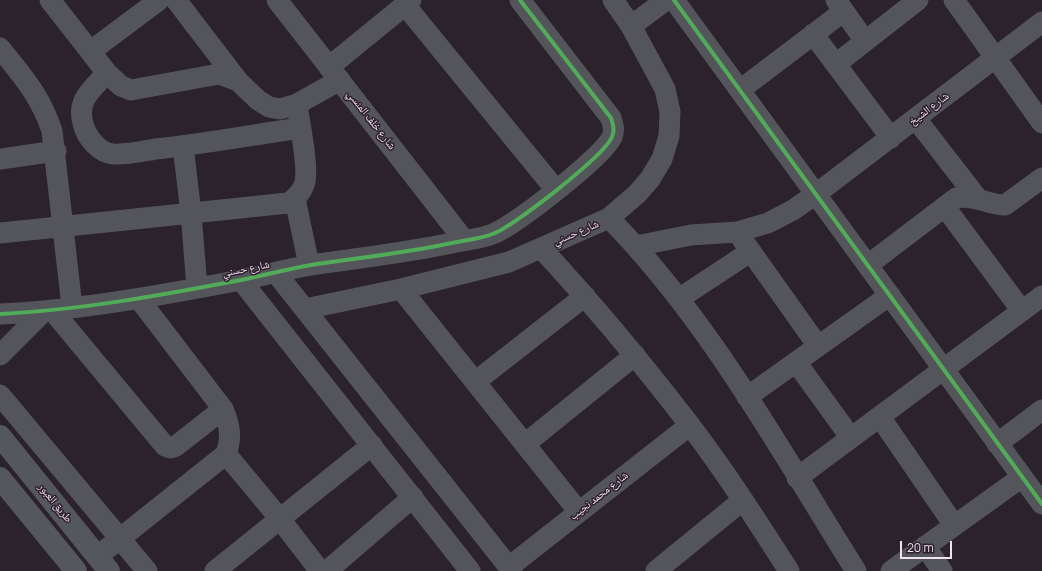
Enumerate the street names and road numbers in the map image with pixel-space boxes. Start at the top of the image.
street label: شارع خلف المنسي [344,88,398,152]
street label: شارع الشيخ [906,90,952,128]
street label: شارع حسني [551,218,601,248]
street label: شارع حسني [221,258,271,280]
street label: شارع محمد نجيب [567,469,631,523]
street label: طريق العبور [35,481,75,525]

